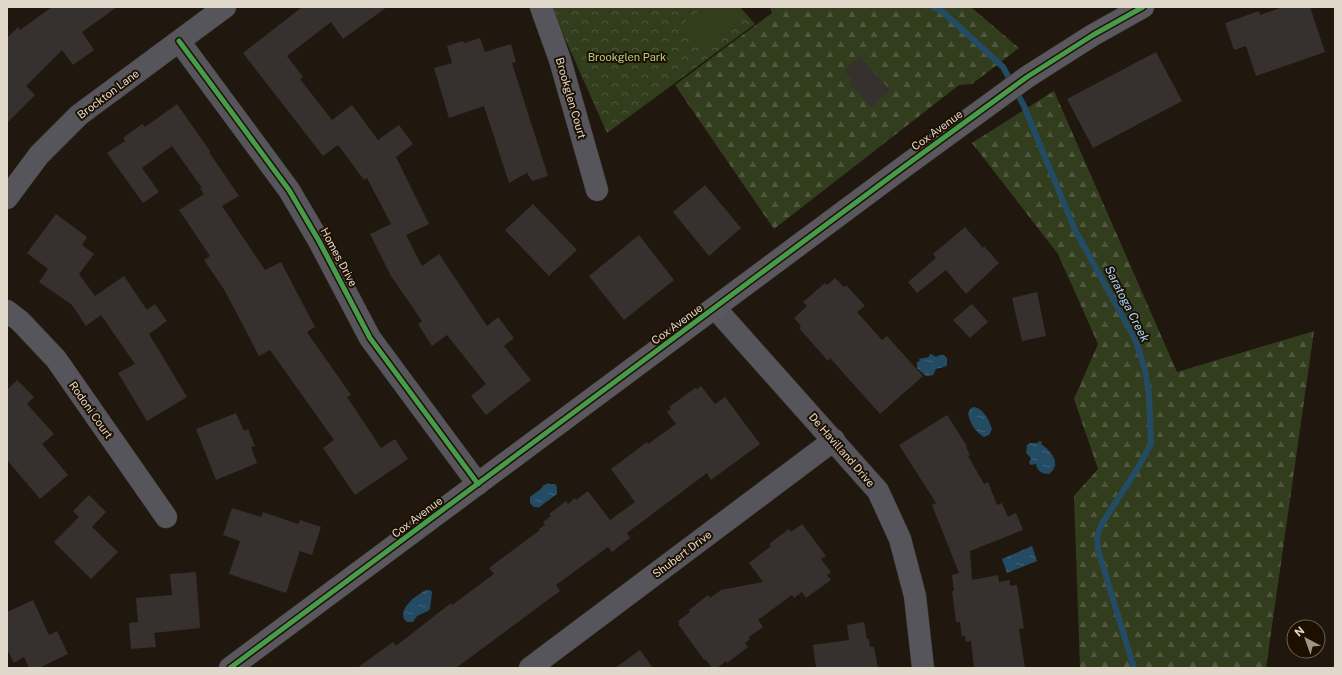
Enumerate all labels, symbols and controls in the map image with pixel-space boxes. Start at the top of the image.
park label: Brookglen Park [588,51,666,63]
street label: Brookglen Court [554,56,588,140]
street label: Brockton Lane [75,67,141,121]
street label: Cox Avenue [909,107,965,153]
street label: Homes Drive [318,226,360,288]
water label: Saratoga Creek [1102,264,1152,345]
street label: Cox Avenue [649,301,705,347]
street label: Rodoni Court [67,379,115,441]
street label: De Havilland Drive [807,411,877,489]
street label: Cox Avenue [389,494,445,540]
street label: Shubert Drive [650,528,714,580]
north arrow [1286,619,1326,659]
text: N [1292,624,1307,639]

